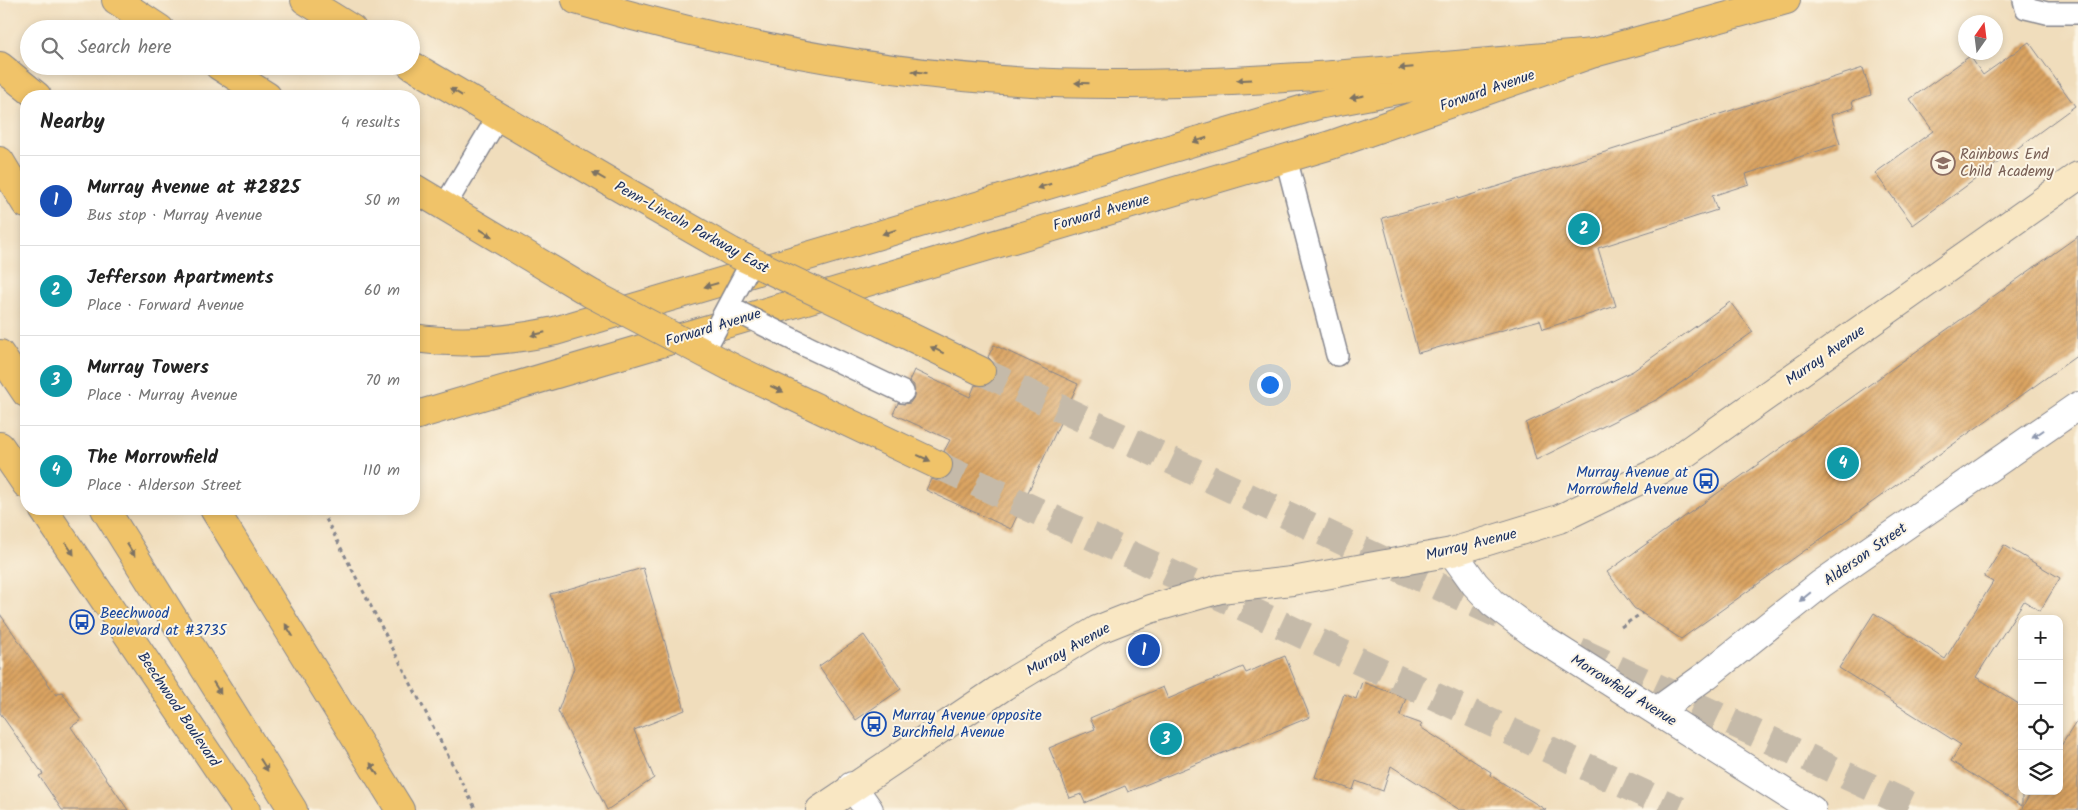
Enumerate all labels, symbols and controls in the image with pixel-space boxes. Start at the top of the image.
north arrow [1958,15,2003,60]
search box [20,20,420,75]
text: Search here [78,33,172,63]
icon: search [38,34,66,62]
street label: Forward Avenue [1436,63,1538,118]
one-way arrow [1398,64,1414,72]
one-way arrow [911,68,927,76]
one-way arrow [1236,76,1252,84]
one-way arrow [1073,79,1089,87]
one-way arrow [450,88,463,97]
one-way arrow [1349,94,1365,102]
text: Nearby [40,106,105,139]
text: 4 results [341,110,400,135]
one-way arrow [1193,136,1208,144]
place label: Rainbows End Child Academy [1960,143,2055,184]
school or university icon: Rainbows End Child Academy [1930,150,1956,176]
one-way arrow [592,171,605,180]
text: Murray Avenue at #2825 [87,173,300,203]
street label: Penn-Lincoln Parkway East [610,175,774,281]
one-way arrow [1037,182,1052,190]
text: 1 [54,188,58,213]
text: 50 m [364,188,400,213]
street label: Forward Avenue [1050,188,1153,238]
text: Bus stop · Murray Avenue [87,203,262,228]
pin: 2 [1568,210,1600,248]
one-way arrow [480,228,493,237]
one-way arrow [881,228,896,236]
text: Jefferson Apartments [87,263,274,293]
text: 2 [51,278,61,303]
text: 60 m [364,278,400,303]
one-way arrow [703,281,718,289]
text: Place · Forward Avenue [87,293,244,318]
street label: Forward Avenue [662,302,765,354]
street label: Murray Avenue [1781,319,1871,392]
one-way arrow [529,331,545,339]
one-way arrow [930,346,945,355]
text: Murray Towers [87,353,209,383]
text: 3 [52,368,60,393]
text: 70 m [365,368,400,393]
your location [1257,372,1283,398]
text: Place · Murray Avenue [87,383,238,408]
one-way arrow [770,385,784,393]
one-way arrow [2031,429,2045,439]
text: The Morrowfield [87,443,218,473]
pin: 4 [1827,444,1859,482]
one-way arrow [917,455,931,463]
text: 4 [52,458,60,483]
text: 110 m [363,458,400,483]
place label: Murray Avenue at Morrowfield Avenue [1567,461,1688,502]
bus stop icon: Murray Avenue at Morrowfield Avenue [1693,468,1719,494]
text: Place · Alderson Street [87,473,242,498]
street label: Alderson Street [1819,517,1912,593]
street label: Murray Avenue [1423,522,1520,568]
one-way arrow [66,542,75,556]
one-way arrow [126,544,135,557]
one-way arrow [1798,592,1811,603]
place label: Beechwood Boulevard at #3735 [100,602,228,643]
bus stop icon: Beechwood Boulevard at #3735 [69,609,95,635]
map controls [2018,615,2063,795]
button: + [2018,615,2063,660]
street label: Murray Avenue [1022,617,1115,683]
one-way arrow [285,624,294,637]
pin: 1 [1128,631,1160,669]
street label: Beechwood Boulevard [131,647,226,773]
street label: Morrowfield Avenue [1566,648,1682,733]
button: − [2018,660,2063,705]
one-way arrow [212,681,221,695]
place label: Murray Avenue opposite Burchfield Avenue [892,704,1042,745]
button: locate [2018,705,2063,750]
bus stop icon: Murray Avenue opposite Burchfield Avenue [861,711,887,737]
pin: 3 [1150,720,1182,758]
button: layers [2018,750,2063,795]
one-way arrow [260,758,269,771]
one-way arrow [370,762,379,775]

